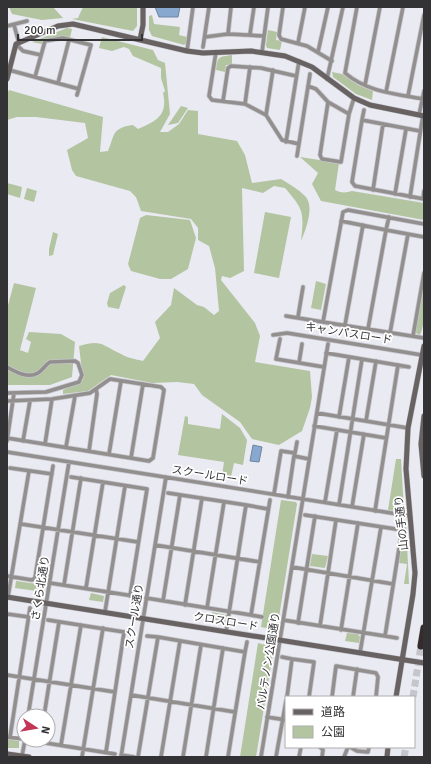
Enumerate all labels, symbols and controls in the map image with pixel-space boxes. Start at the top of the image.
scale bar [18,16,142,42]
text: 200 m [24,23,56,38]
street label: キャンパスロード [304,320,393,347]
street label: スクールロード [171,463,249,488]
street label: 山の手通り [392,495,411,551]
street label: さくら北通り [29,554,52,622]
street label: スクール通り [123,582,146,650]
street label: クロスロード [192,610,260,633]
street label: パルテノン公園通り [254,611,283,711]
legend [285,696,415,748]
text: 道路 [321,705,345,720]
north arrow [16,708,56,748]
text: N [38,725,52,735]
text: 公園 [321,725,345,740]

